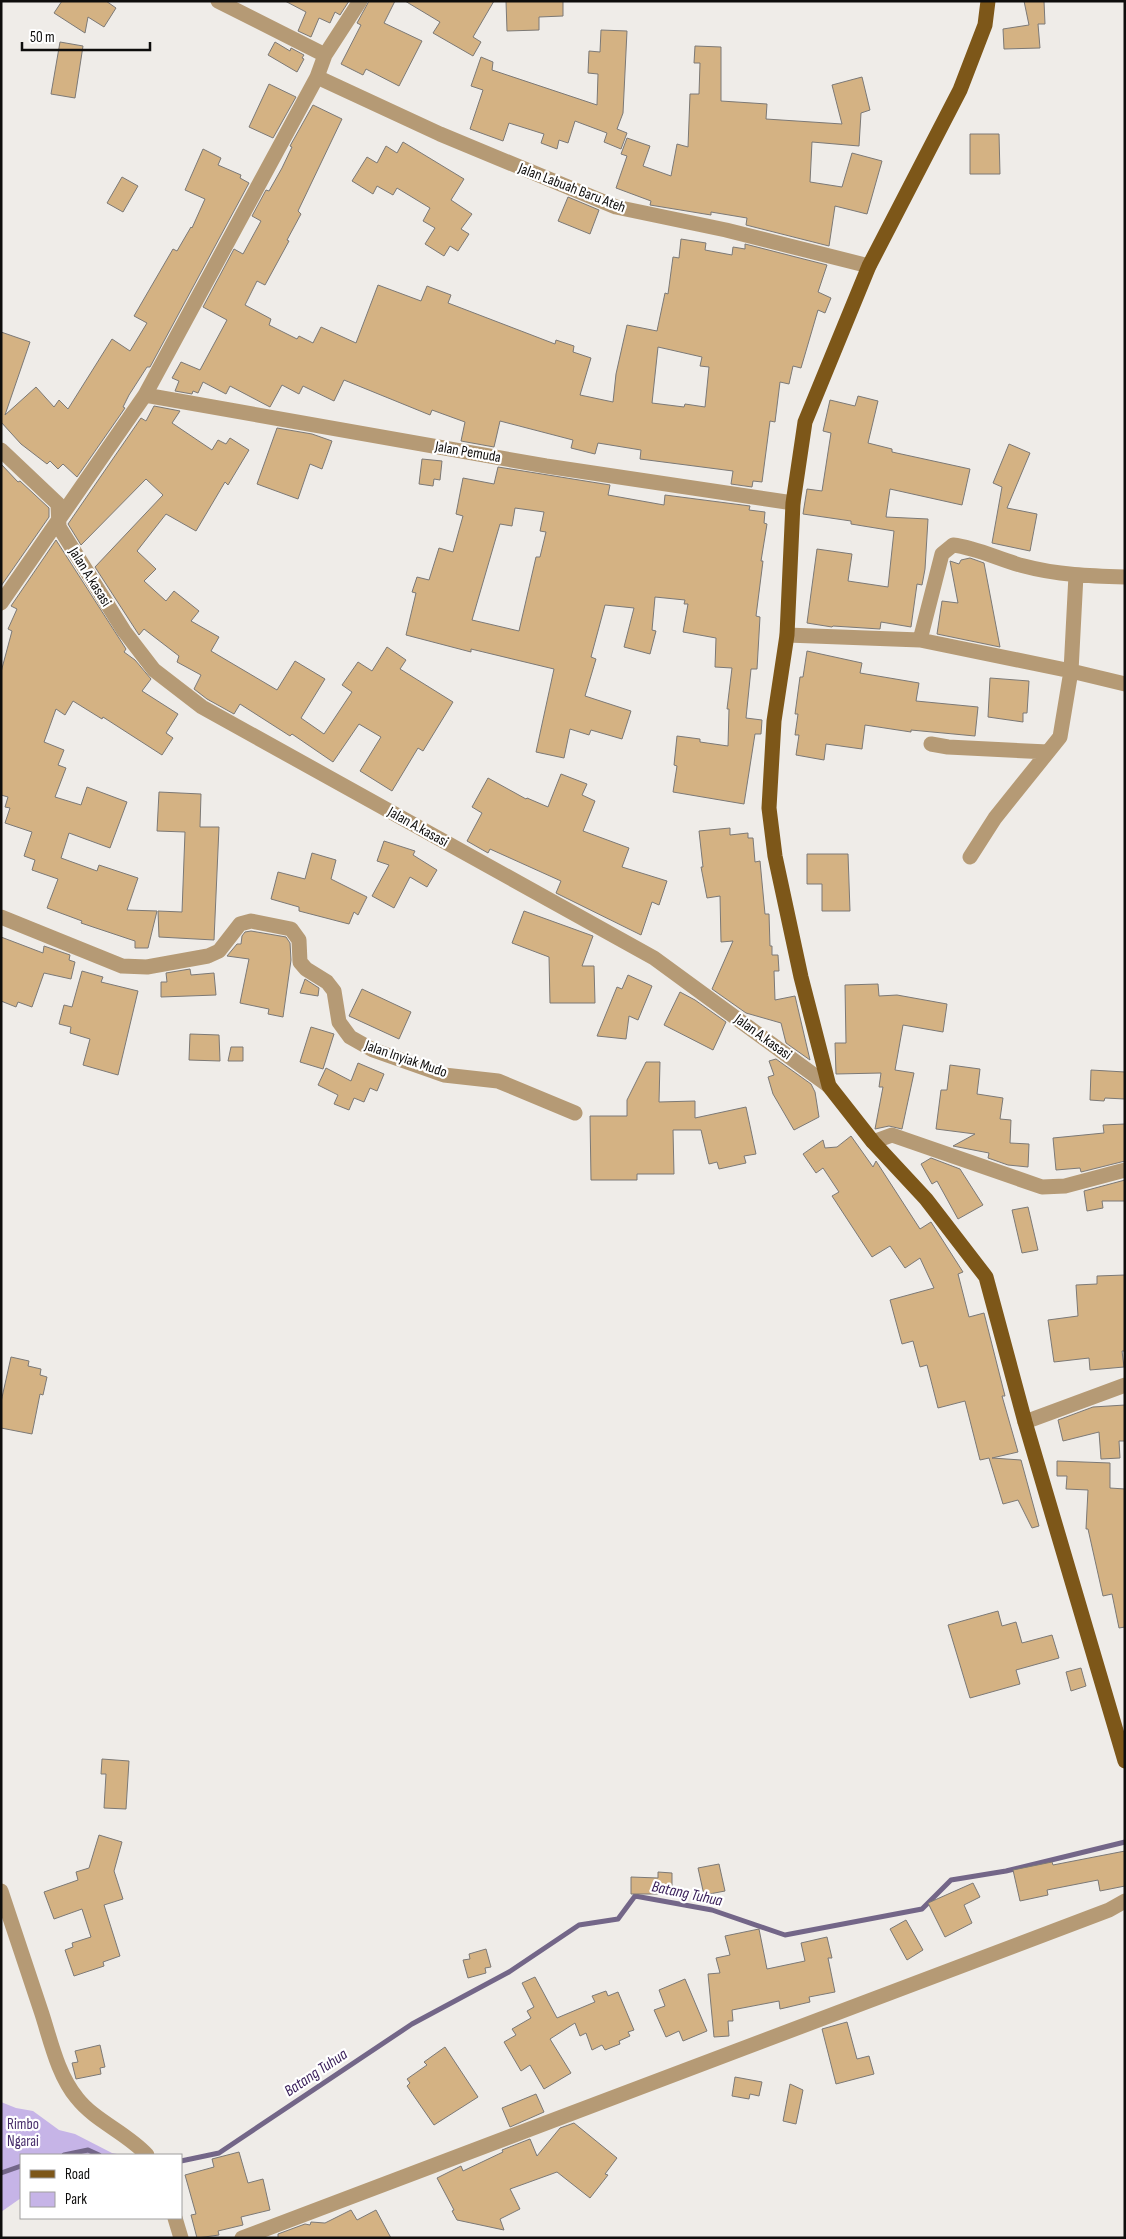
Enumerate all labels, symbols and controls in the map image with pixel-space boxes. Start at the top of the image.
scale bar [22,20,150,52]
text: 50 m [30,28,55,47]
street label: Jalan Labuah Baru Ateh [515,158,628,217]
street label: Jalan Pemuda [433,437,503,467]
street label: Jalan A.kasasi [64,543,116,610]
street label: Jalan A.kasasi [383,802,452,851]
street label: Jalan A.kasasi [730,1009,796,1064]
street label: Jalan Inyiak Mudo [361,1036,450,1082]
water label: Batang Tuhua [650,1877,725,1911]
water label: Batang Tuhua [281,2045,352,2101]
park label: Rimbo Ngarai [7,2115,39,2151]
legend [20,2154,182,2219]
text: Road [65,2165,90,2184]
text: Park [65,2190,87,2209]

